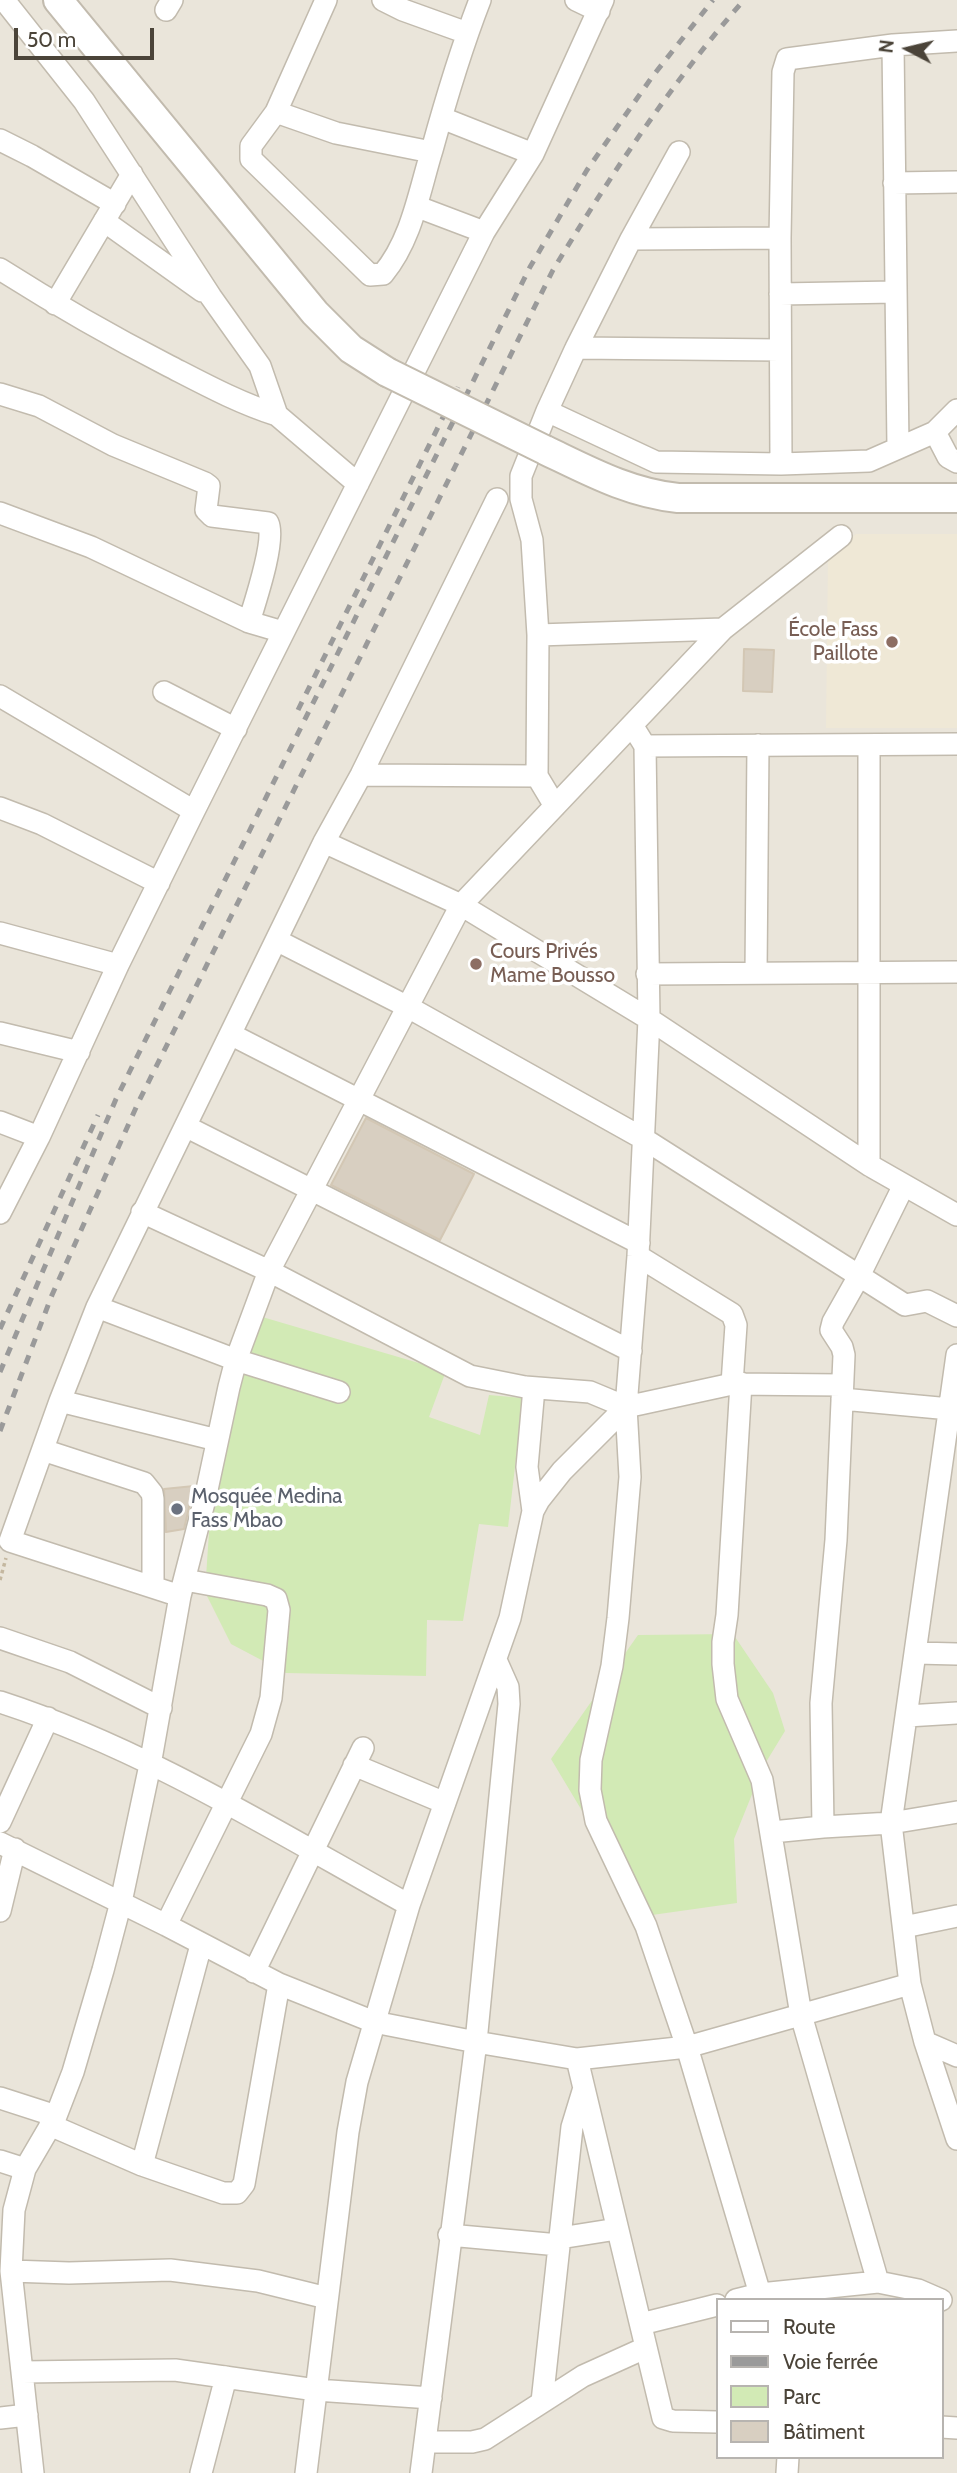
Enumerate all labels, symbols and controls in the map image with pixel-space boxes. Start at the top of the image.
scale bar [18,14,158,58]
north arrow [873,14,943,84]
text: 50 m [27,27,76,52]
text: N [874,38,899,54]
place label: École Fass Paillote [788,617,878,667]
marker: École Fass Paillote [884,634,900,650]
place label: Cours Privés Mame Bousso [490,939,615,989]
marker: Cours Privés Mame Bousso [468,956,484,972]
place label: Mosquée Medina Fass Mbao [191,1484,342,1534]
marker: Mosquée Medina Fass Mbao [169,1501,185,1517]
legend [716,2298,943,2459]
text: Route [783,2314,836,2339]
text: Voie ferrée [783,2349,878,2374]
text: Parc [783,2384,821,2409]
text: Bâtiment [783,2419,865,2444]

